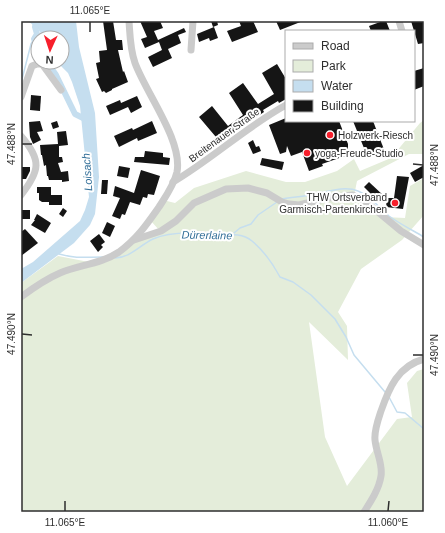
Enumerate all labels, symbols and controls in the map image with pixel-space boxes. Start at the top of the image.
text: 11.065°E [70,5,111,16]
north arrow [30,30,70,70]
legend [285,30,415,122]
text: Road [321,39,350,53]
text: N [45,54,54,66]
text: Park [321,59,347,73]
text: Water [321,79,353,93]
text: Building [321,99,364,113]
street label: Breitenauer Straße [187,105,262,164]
text: 47.488°N [6,123,17,165]
marker: Holzwerk-Riesch [325,130,335,140]
place label: Holzwerk-Riesch [338,130,413,141]
text: 47.488°N [429,144,440,186]
marker: yoga-Freude-Studio [302,148,312,158]
place label: yoga-Freude-Studio [315,148,404,159]
water label: Loisach [80,153,94,191]
place label: THW Ortsverband Garmisch-Partenkirchen [279,192,387,215]
marker: THW Ortsverband Garmisch-Partenkirchen [390,198,400,208]
water label: Dürerlaine [182,229,232,241]
text: 47.490°N [6,313,17,355]
text: 47.490°N [429,334,440,376]
text: 11.065°E [45,517,86,528]
text: 11.060°E [368,517,409,528]

